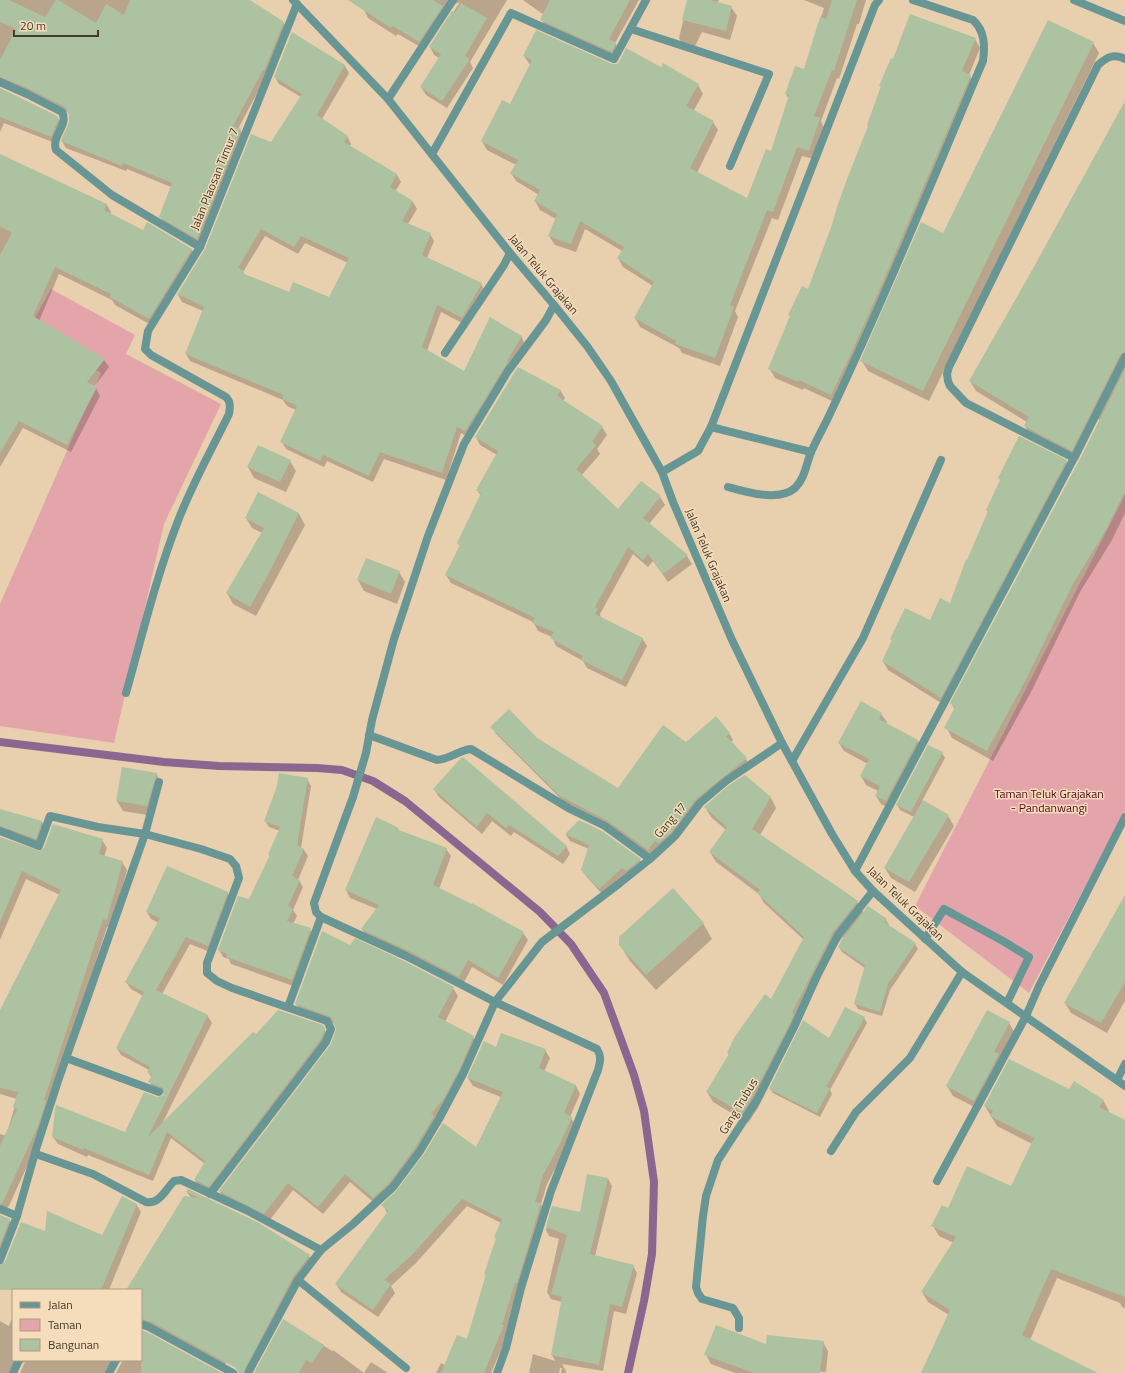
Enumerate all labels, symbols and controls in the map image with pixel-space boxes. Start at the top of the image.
scale bar [14,12,98,38]
text: 20 m [20,16,46,35]
street label: Jalan Plaosan Timur 7 [185,125,243,233]
street label: Jalan Teluk Grajakan [504,229,584,319]
street label: Jalan Teluk Grajakan [681,505,737,605]
park label: Taman Teluk Grajakan - Pandanwangi [994,784,1104,817]
street label: Gang 17 [649,798,691,842]
street label: Jalan Teluk Grajakan [863,861,949,945]
street label: Gang Trubus [714,1074,763,1138]
legend [12,1289,142,1361]
text: Jalan [48,1295,73,1314]
text: Taman [48,1315,82,1334]
text: Bangunan [48,1335,99,1354]

